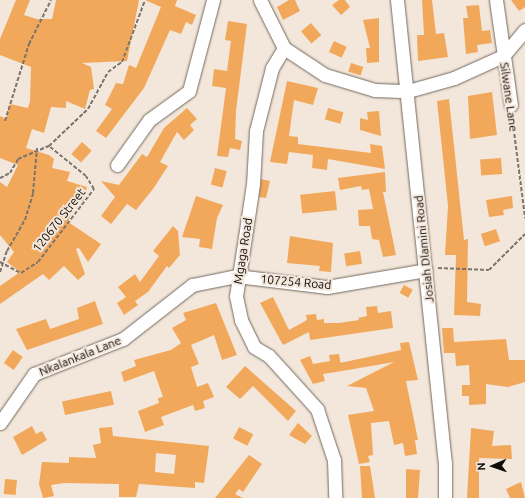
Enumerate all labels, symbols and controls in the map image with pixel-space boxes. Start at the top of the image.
street label: Silwane Lane [497,61,521,133]
street label: 120670 Street [30,185,88,255]
street label: Josiah Dlamini Road [411,195,437,303]
street label: Mgaga Road [231,217,255,285]
street label: 107254 Road [260,272,332,292]
street label: Nkalankala Lane [37,333,123,379]
north arrow [473,446,513,486]
text: N [475,462,487,471]

